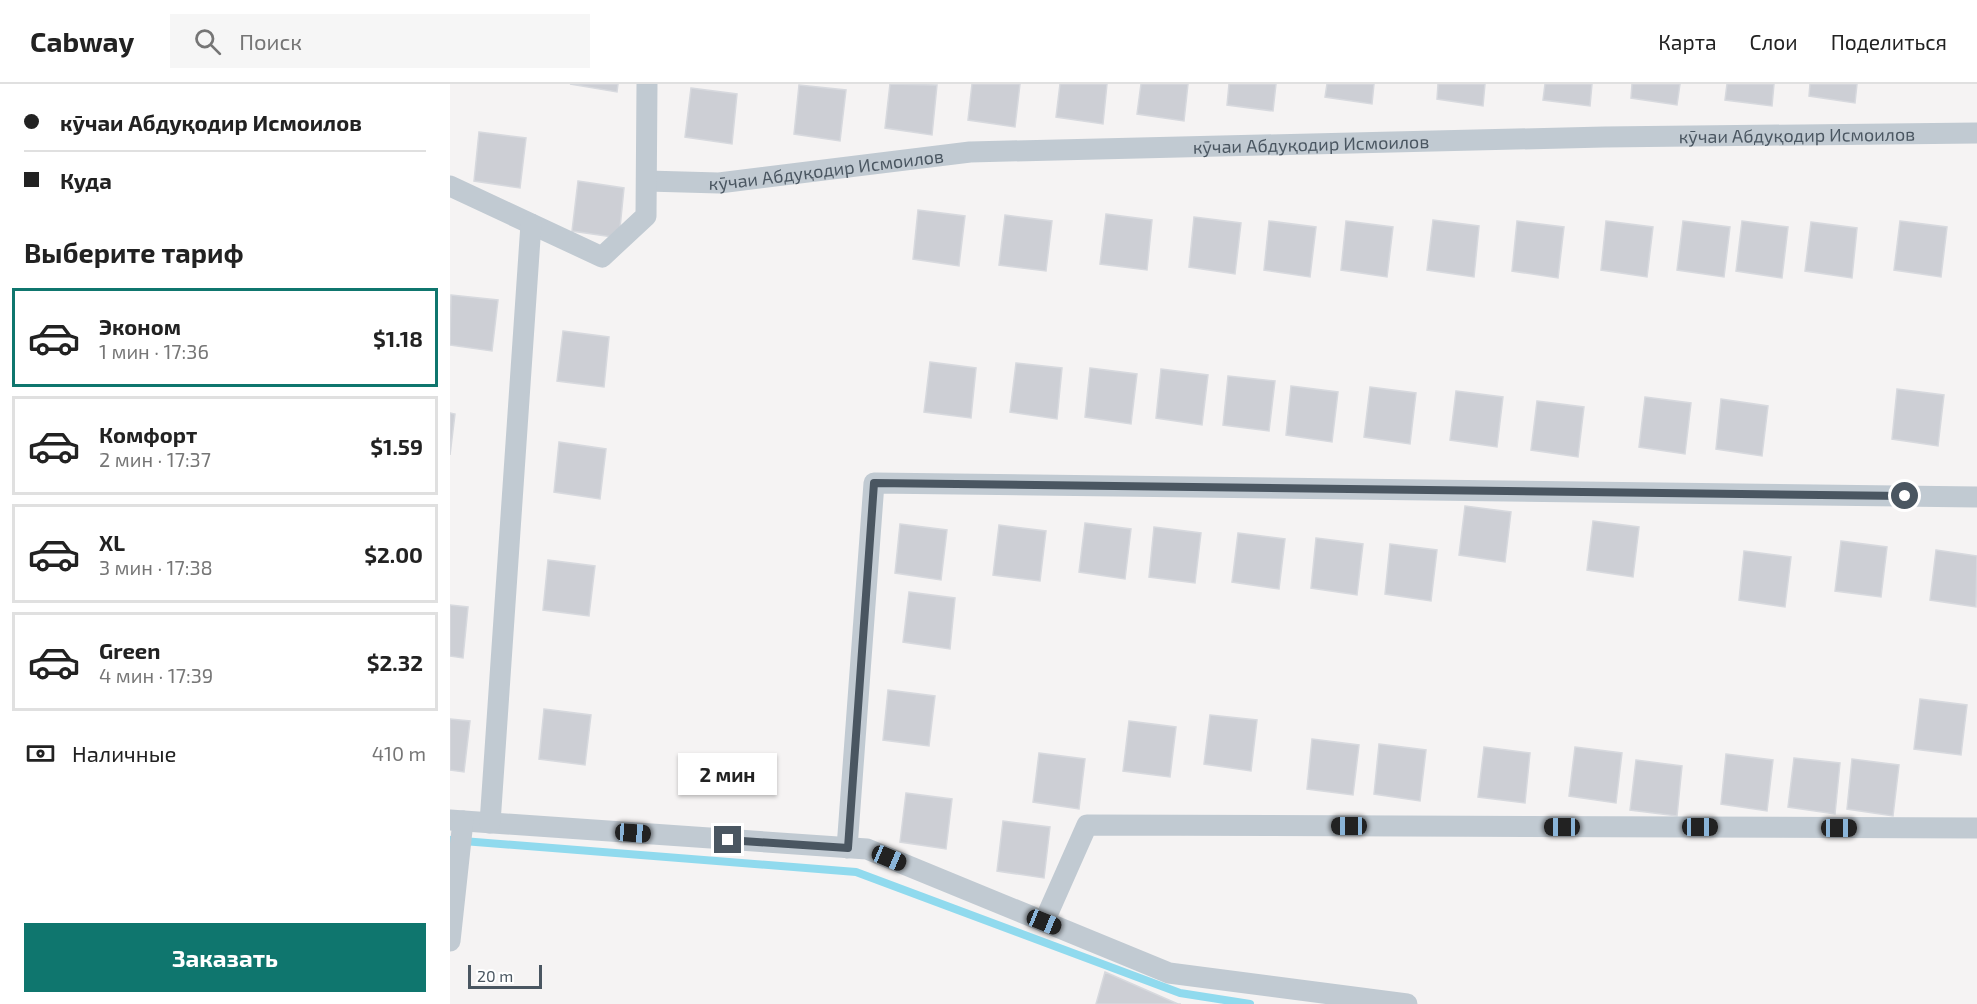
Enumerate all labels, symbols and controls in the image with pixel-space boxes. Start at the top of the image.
search box [170,14,590,68]
text: Cabway [30,24,134,58]
icon: search [191,25,224,58]
text: Поиск [239,28,302,54]
text: Карта [1658,29,1717,54]
text: Слои [1750,29,1798,54]
text: Поделиться [1831,29,1947,54]
text: кӯчаи Абдуқодир Исмоилов [60,109,362,135]
street label: кӯчаи Абдуқодир Исмоилов [1678,123,1915,147]
street label: кӯчаи Абдуқодир Исмоилов [1192,130,1429,158]
street label: кӯчаи Абдуқодир Исмоилов [708,144,945,194]
text: Куда [60,167,112,193]
text: Выберите тариф [24,236,244,268]
icon: car [27,311,81,365]
text: Эконом [99,313,181,339]
text: $1.18 [373,325,423,351]
text: 1 мин · 17:36 [99,339,209,363]
icon: car [27,419,81,473]
text: Комфорт [99,421,197,447]
text: $1.59 [370,433,423,459]
text: 2 мин · 17:37 [99,447,211,471]
route start [1891,482,1918,509]
icon: car [27,527,81,581]
text: XL [99,529,125,555]
text: $2.00 [364,541,423,567]
text: 3 мин · 17:38 [99,555,213,579]
icon: car [27,635,81,689]
text: Green [99,637,161,663]
text: $2.32 [367,649,423,675]
text: 4 мин · 17:39 [99,663,213,687]
icon: cash [24,737,57,770]
text: Наличные [72,740,176,766]
text: 410 m [372,741,426,765]
callout: 2 мин [678,753,778,795]
text: 2 мин [700,762,755,786]
car [1331,817,1367,835]
car [1544,818,1580,836]
car [1682,818,1718,836]
car [1821,819,1857,837]
car [614,823,652,843]
route end [714,826,741,853]
car [869,843,909,873]
car [1024,907,1064,937]
button: Заказать [24,923,426,992]
scale bar [468,962,542,990]
text: 20 m [477,966,513,985]

